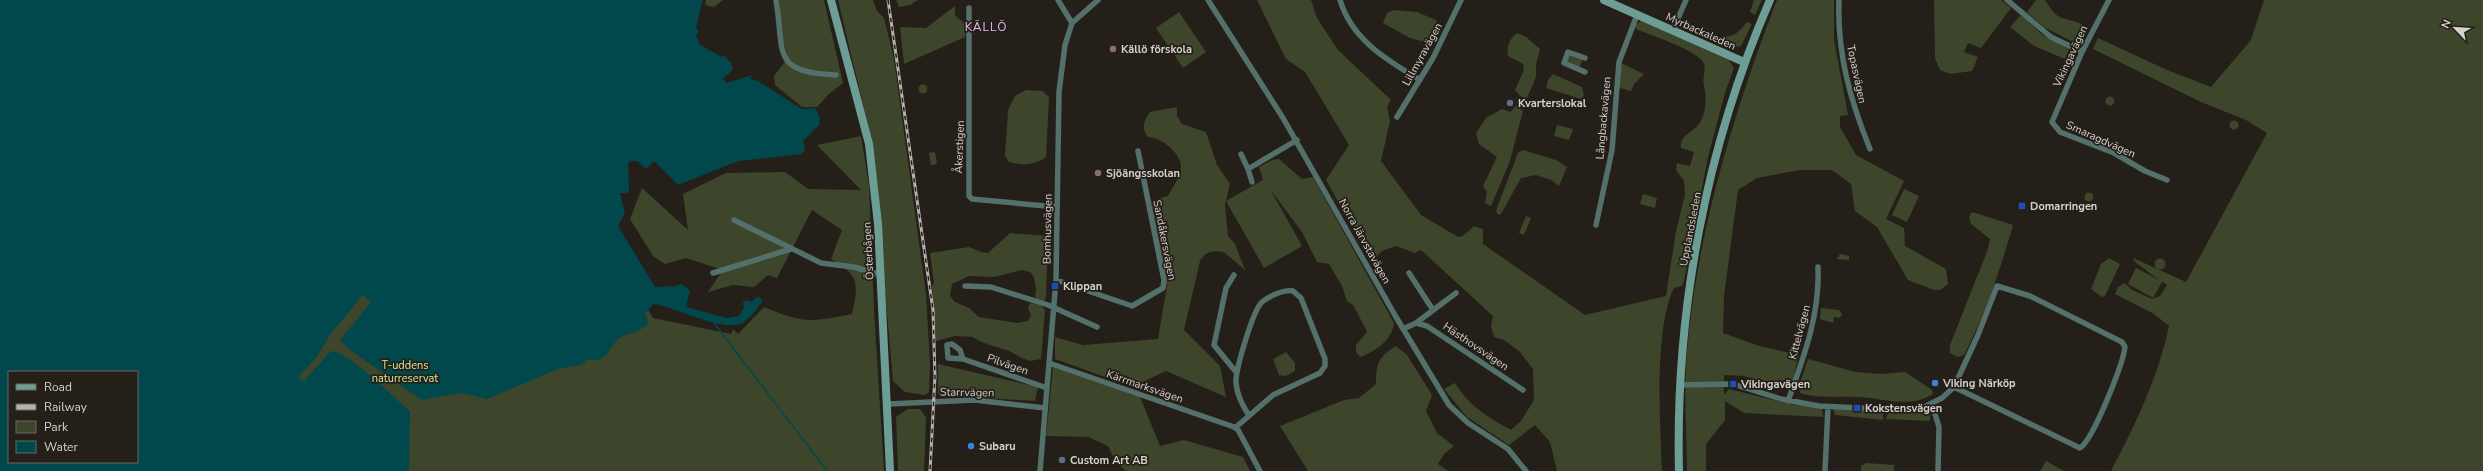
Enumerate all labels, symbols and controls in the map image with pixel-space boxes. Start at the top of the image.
north arrow [2435,8,2475,48]
street label: Myrbackaleden [1663,9,1738,54]
text: N [2438,17,2455,31]
district label: KÄLLÖ [965,19,1007,35]
street label: Lillmyravägen [1399,20,1446,88]
street label: Vikingavägen [2049,23,2091,90]
place label: Källö förskola [1121,42,1192,57]
marker: Källö förskola [1108,44,1118,54]
street label: Topasvägen [1843,44,1870,105]
street label: Långbackavägen [1592,76,1615,160]
place label: Kvarterslokal [1518,96,1587,111]
marker: Kvarterslokal [1505,98,1515,108]
street label: Smaragdvägen [2064,117,2138,161]
street label: Åkerstigen [950,120,968,174]
place label: Sjöängsskolan [1106,166,1180,181]
marker: Sjöängsskolan [1093,168,1103,178]
street label: Upplandsleden [1676,191,1705,268]
street label: Bomhusvägen [1039,194,1056,264]
street label: Norra Järvstavägen [1335,196,1394,286]
street label: Sandåkersvägen [1149,199,1180,281]
place label: Domarringen [2030,199,2097,214]
marker: Domarringen [2017,201,2027,211]
street label: Österbågen [859,222,878,280]
place label: Klippan [1063,279,1102,294]
marker: Klippan [1050,281,1060,291]
street label: Kittelvägen [1785,303,1814,361]
street label: Hästhovsvägen [1440,319,1512,374]
street label: Pilvägen [985,350,1030,378]
park label: T-uddens naturreservat [372,358,438,386]
street label: Kärrmarksvägen [1104,366,1185,407]
legend [8,371,138,463]
place label: Viking Närköp [1942,376,2016,391]
place label: Vikingavägen [1740,377,1810,392]
marker: Viking Närköp [1930,378,1940,388]
text: Road [44,379,72,395]
marker: Vikingavägen [1728,379,1738,389]
street label: Starrvägen [940,385,994,400]
text: Railway [44,399,88,415]
place label: Kokstensvägen [1865,401,1942,416]
marker: Kokstensvägen [1852,403,1862,413]
text: Park [44,419,69,435]
text: Water [44,439,78,455]
place label: Subaru [979,439,1016,454]
marker: Subaru [966,441,976,451]
place label: Custom Art AB [1070,453,1148,468]
marker: Custom Art AB [1057,455,1067,465]

